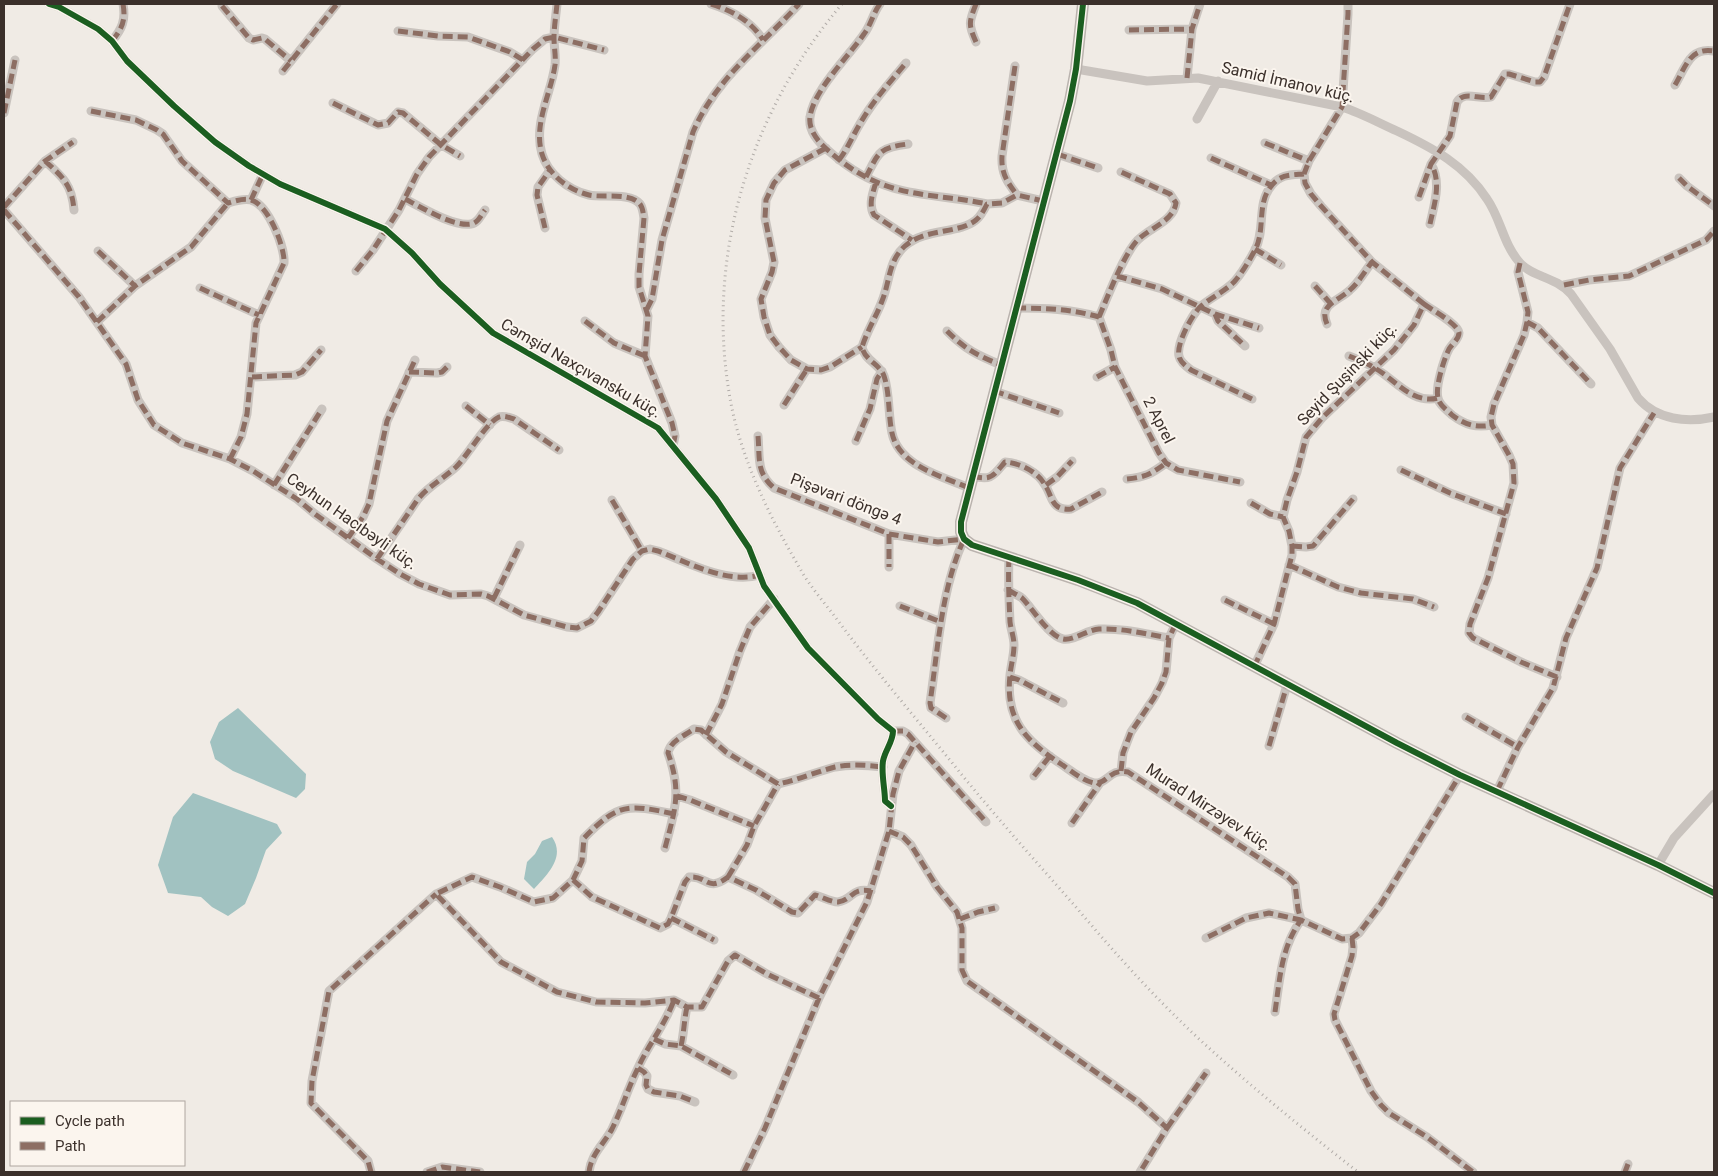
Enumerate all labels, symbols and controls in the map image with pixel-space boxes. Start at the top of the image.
street label: Samid İmanov küç. [1220,58,1356,106]
street label: Cəmşid Naxçıvansku küç. [497,314,665,422]
street label: Seyid Şuşinski küç. [1293,319,1401,429]
street label: 2 Aprel [1139,393,1179,447]
street label: Ceyhun Hacıbəyli küç. [283,469,421,573]
street label: Pişəvari döngə 4 [788,469,904,529]
street label: Murad Mirzəyev küç. [1142,759,1276,855]
legend [10,1101,185,1166]
text: Cycle path [55,1112,125,1130]
text: Path [55,1137,86,1155]

